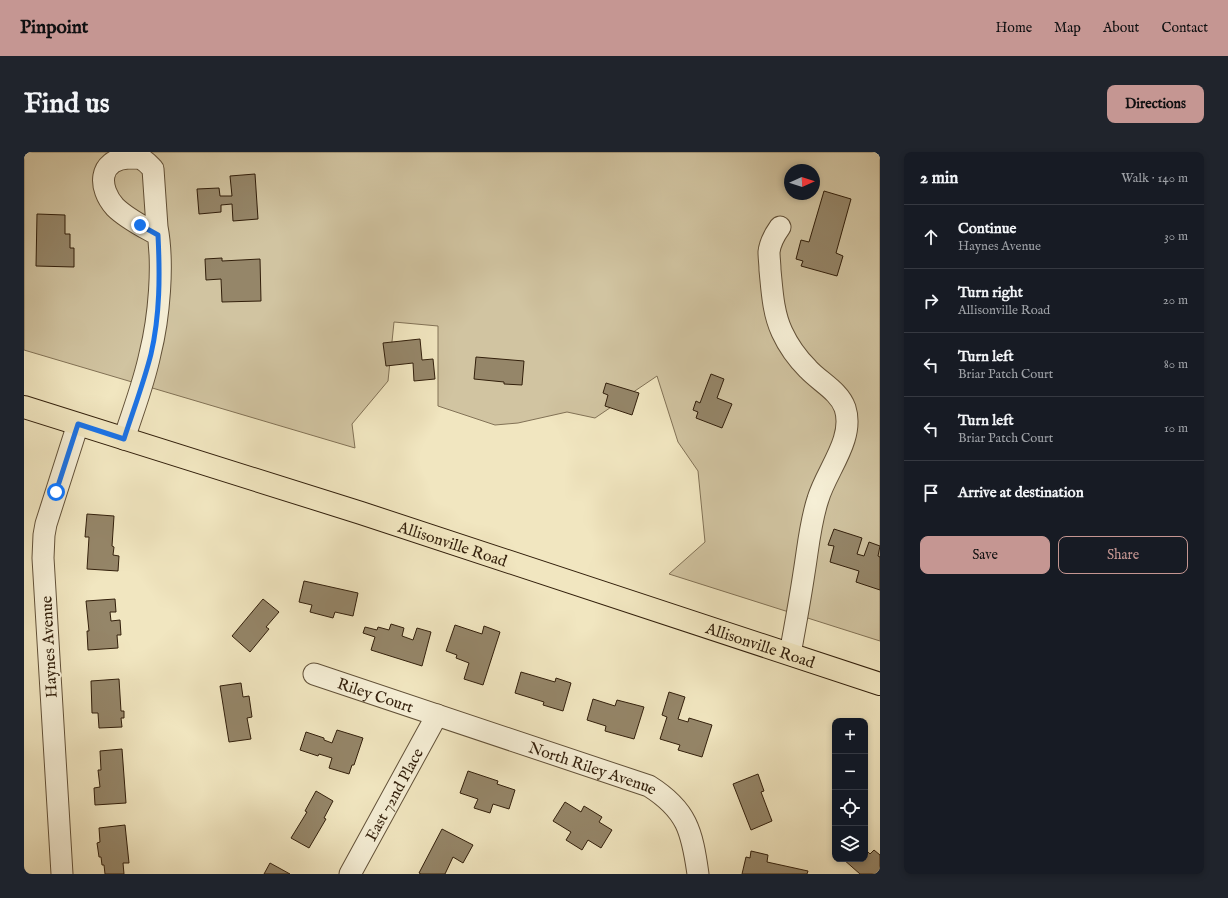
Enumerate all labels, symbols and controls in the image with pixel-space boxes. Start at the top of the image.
text: Pinpoint [20,16,88,40]
text: Home [996,19,1032,37]
text: Map [1054,19,1081,37]
text: About [1103,19,1139,37]
text: Contact [1161,19,1208,37]
button: Directions [1107,85,1204,123]
text: Find us [24,87,110,122]
north arrow [784,164,820,200]
text: 2 min [920,168,958,189]
text: Walk · 140 m [1121,170,1188,187]
route end [131,216,149,234]
text: Continue [958,219,1016,238]
icon: ahead [920,226,942,248]
text: 30 m [1164,228,1188,245]
text: Haynes Avenue [958,238,1041,255]
text: Turn right [958,283,1023,302]
icon: right [920,290,942,312]
text: 20 m [1163,292,1188,309]
text: Allisonville Road [958,302,1050,319]
text: Turn left [958,347,1014,366]
icon: left [920,354,942,376]
text: 80 m [1164,356,1188,373]
text: Briar Patch Court [958,366,1053,383]
text: Turn left [958,411,1014,430]
icon: left [920,418,942,440]
text: 10 m [1164,420,1188,437]
text: Briar Patch Court [958,430,1053,447]
icon: arrive [920,482,942,504]
route start [47,483,65,501]
text: Arrive at destination [958,483,1084,502]
street label: Allisonville Road [394,518,510,573]
button: Save [920,536,1050,574]
button: Share [1058,536,1188,574]
street label: Haynes Avenue [37,595,63,698]
street label: Allisonville Road [702,619,817,674]
street label: Riley Court [334,674,416,719]
map controls [832,718,868,862]
button: + [832,718,868,754]
street label: North Riley Avenue [526,738,660,800]
street label: East 72nd Place [362,745,429,845]
button: − [832,754,868,790]
button: locate [832,790,868,826]
button: layers [832,826,868,862]

